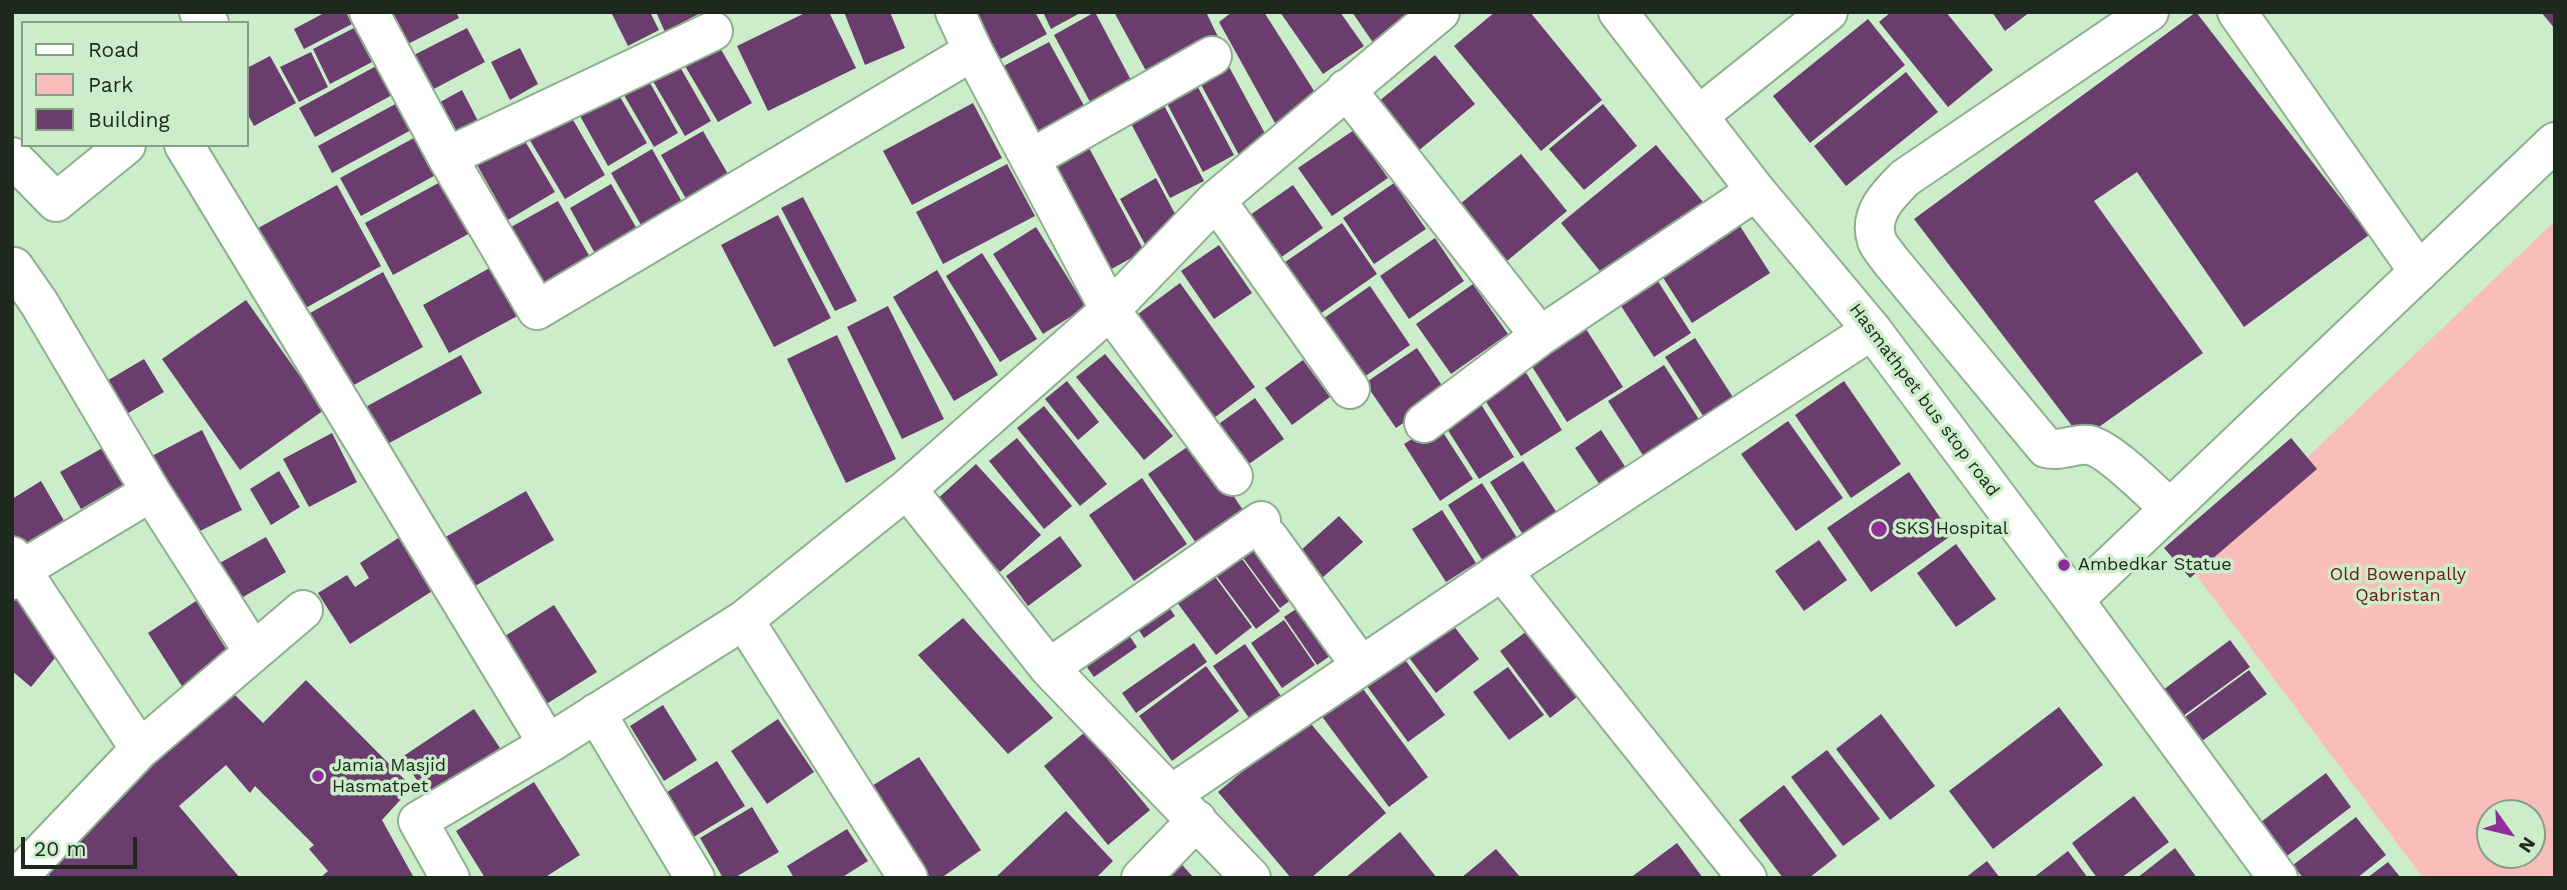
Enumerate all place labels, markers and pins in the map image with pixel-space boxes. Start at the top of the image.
place label: SKS Hospital [1895,518,2008,540]
marker: SKS Hospital [1869,519,1889,539]
place label: Ambedkar Statue [2078,554,2232,576]
marker: Ambedkar Statue [2056,557,2072,573]
place label: Jamia Masjid Hasmatpet [332,755,446,798]
marker: Jamia Masjid Hasmatpet [310,768,326,784]

